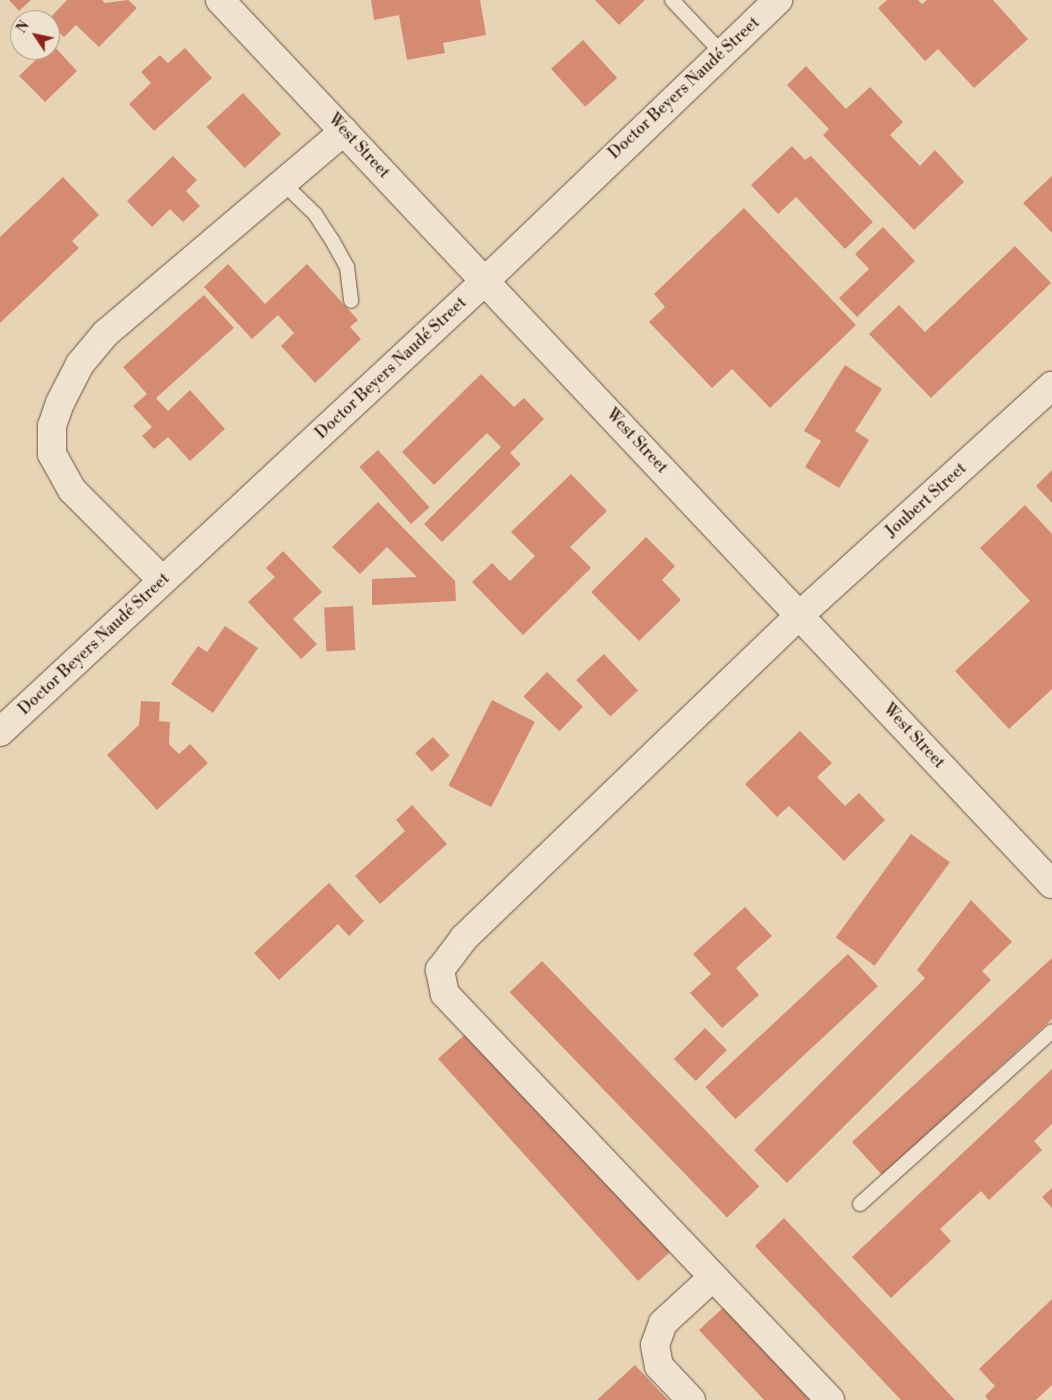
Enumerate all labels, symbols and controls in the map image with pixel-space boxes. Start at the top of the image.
north arrow [10,10,60,60]
street label: Doctor Beyers Naudé Street [605,13,763,163]
text: N [13,18,34,37]
street label: West Street [324,110,394,182]
street label: Doctor Beyers Naudé Street [312,293,470,443]
street label: West Street [602,405,672,477]
street label: Joubert Street [882,459,970,541]
street label: Doctor Beyers Naudé Street [15,569,173,719]
street label: West Street [879,700,949,772]

